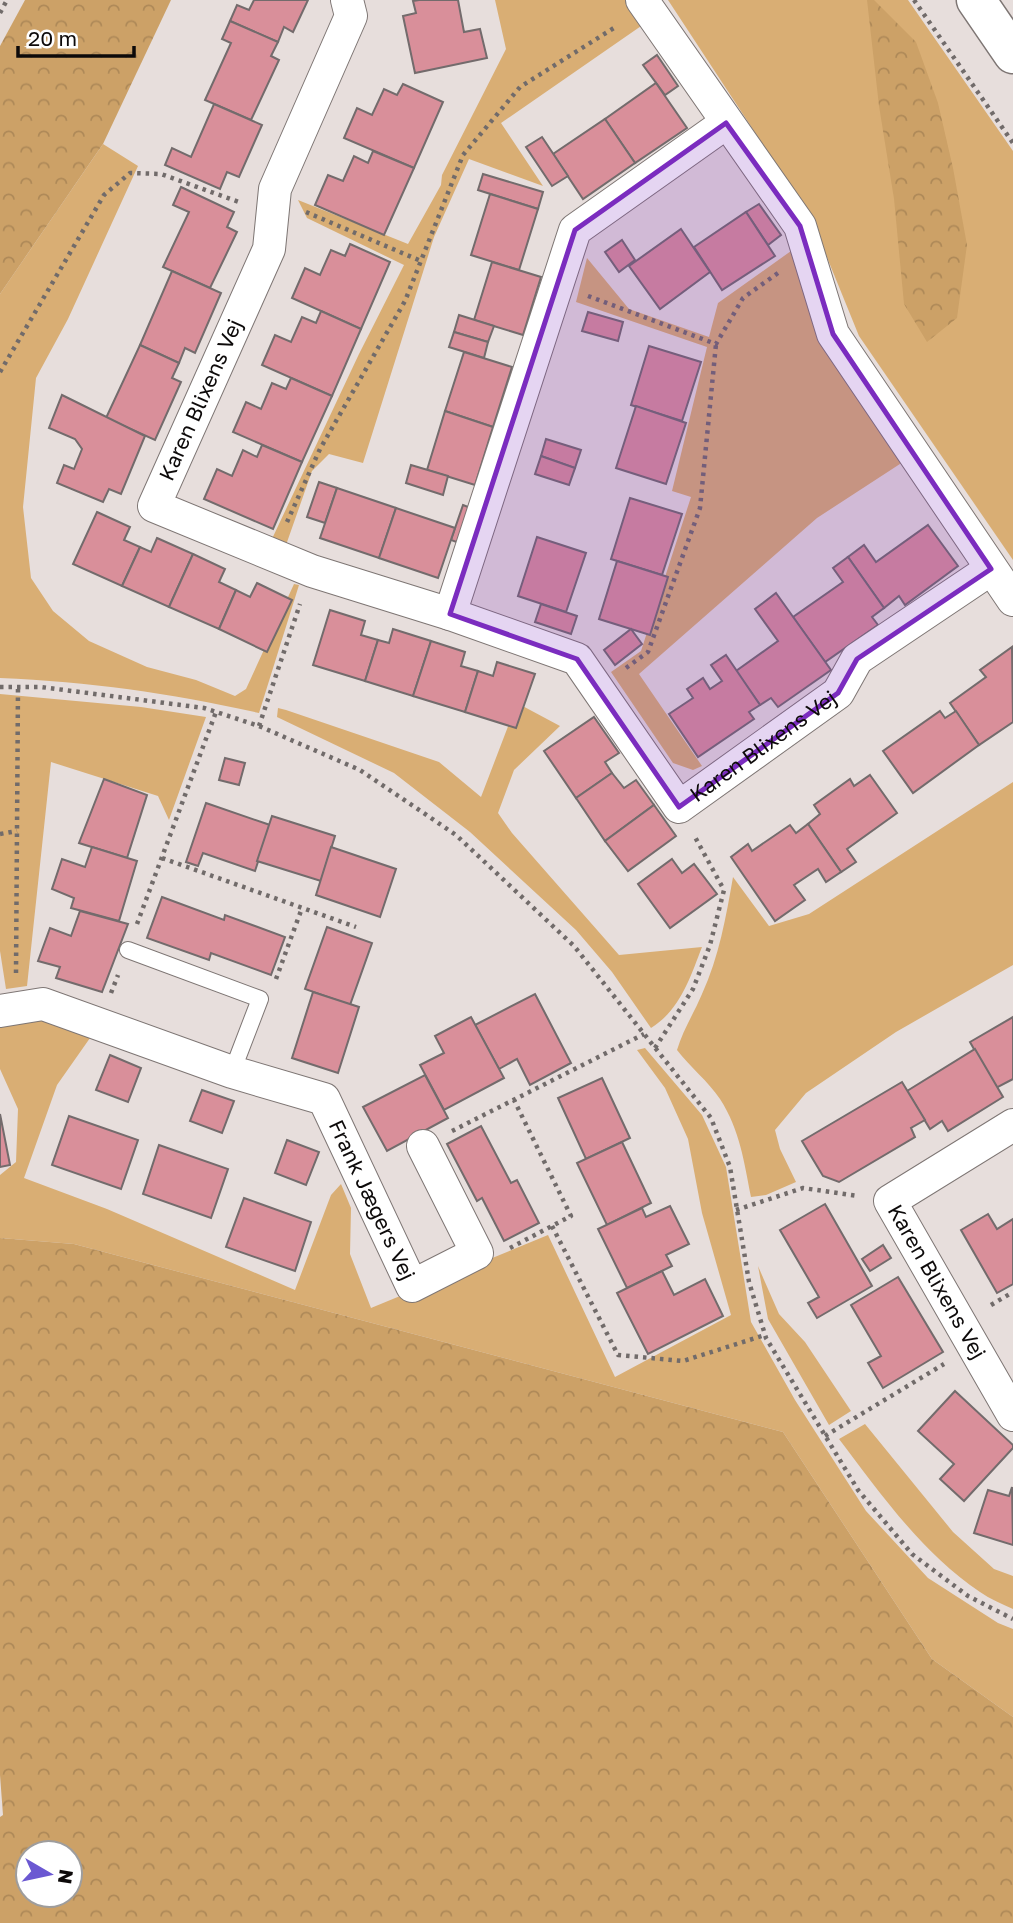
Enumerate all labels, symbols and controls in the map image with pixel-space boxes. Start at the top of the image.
scale bar [18,14,133,58]
text: 20 m [28,25,77,51]
street label: Karen Blixens Vej [153,315,247,484]
street label: Karen Blixens Vej [684,684,841,807]
street label: Frank Jægers Vej [324,1115,421,1284]
street label: Karen Blixens Vej [883,1199,992,1363]
north arrow [14,1839,84,1909]
text: N [54,1868,79,1886]

